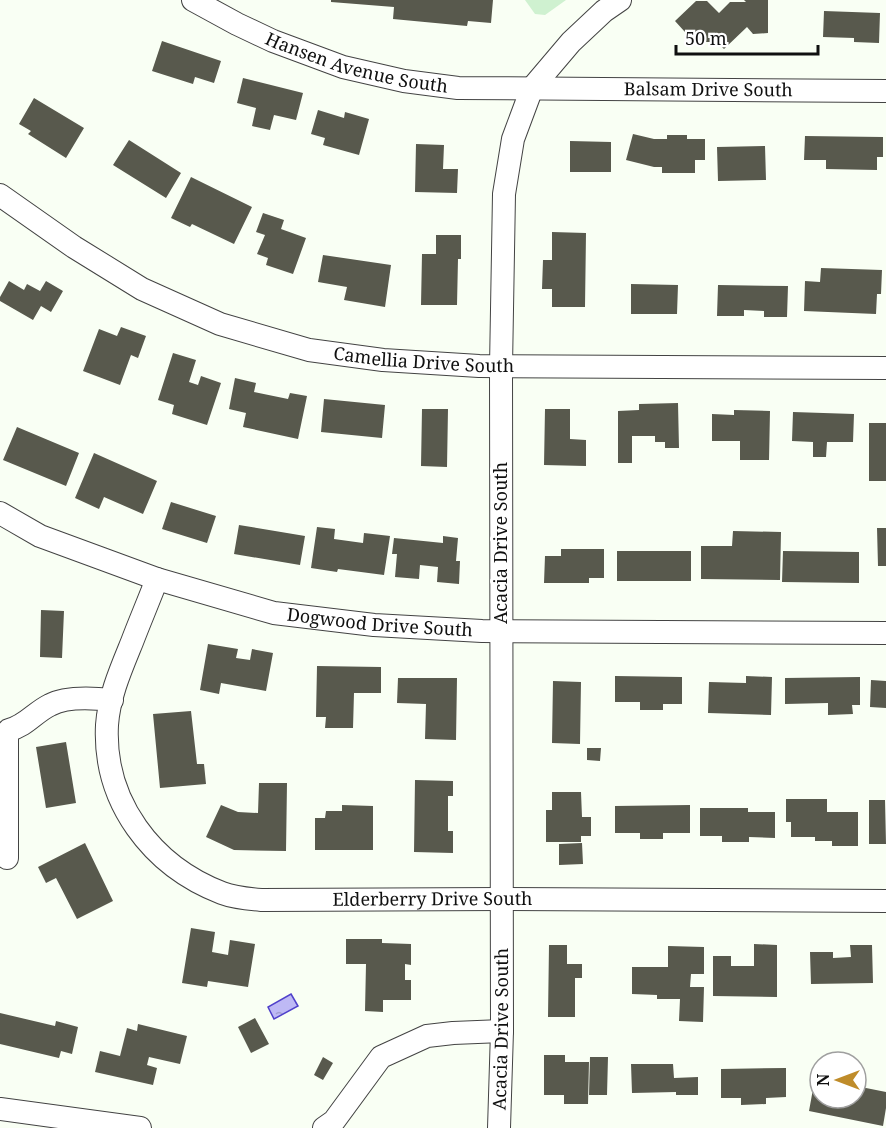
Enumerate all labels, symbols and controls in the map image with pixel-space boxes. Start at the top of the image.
scale bar [676,18,818,56]
street label: Hansen Avenue South [262,26,449,98]
text: 50 m [685,26,727,50]
street label: Balsam Drive South [624,76,793,101]
street label: Camellia Drive South [332,340,514,377]
street label: Acacia Drive South [488,462,512,624]
street label: Dogwood Drive South [286,602,474,641]
street label: Elderberry Drive South [332,886,533,911]
street label: Acacia Drive South [487,948,513,1111]
north arrow [808,1050,868,1110]
text: N [812,1073,834,1086]

